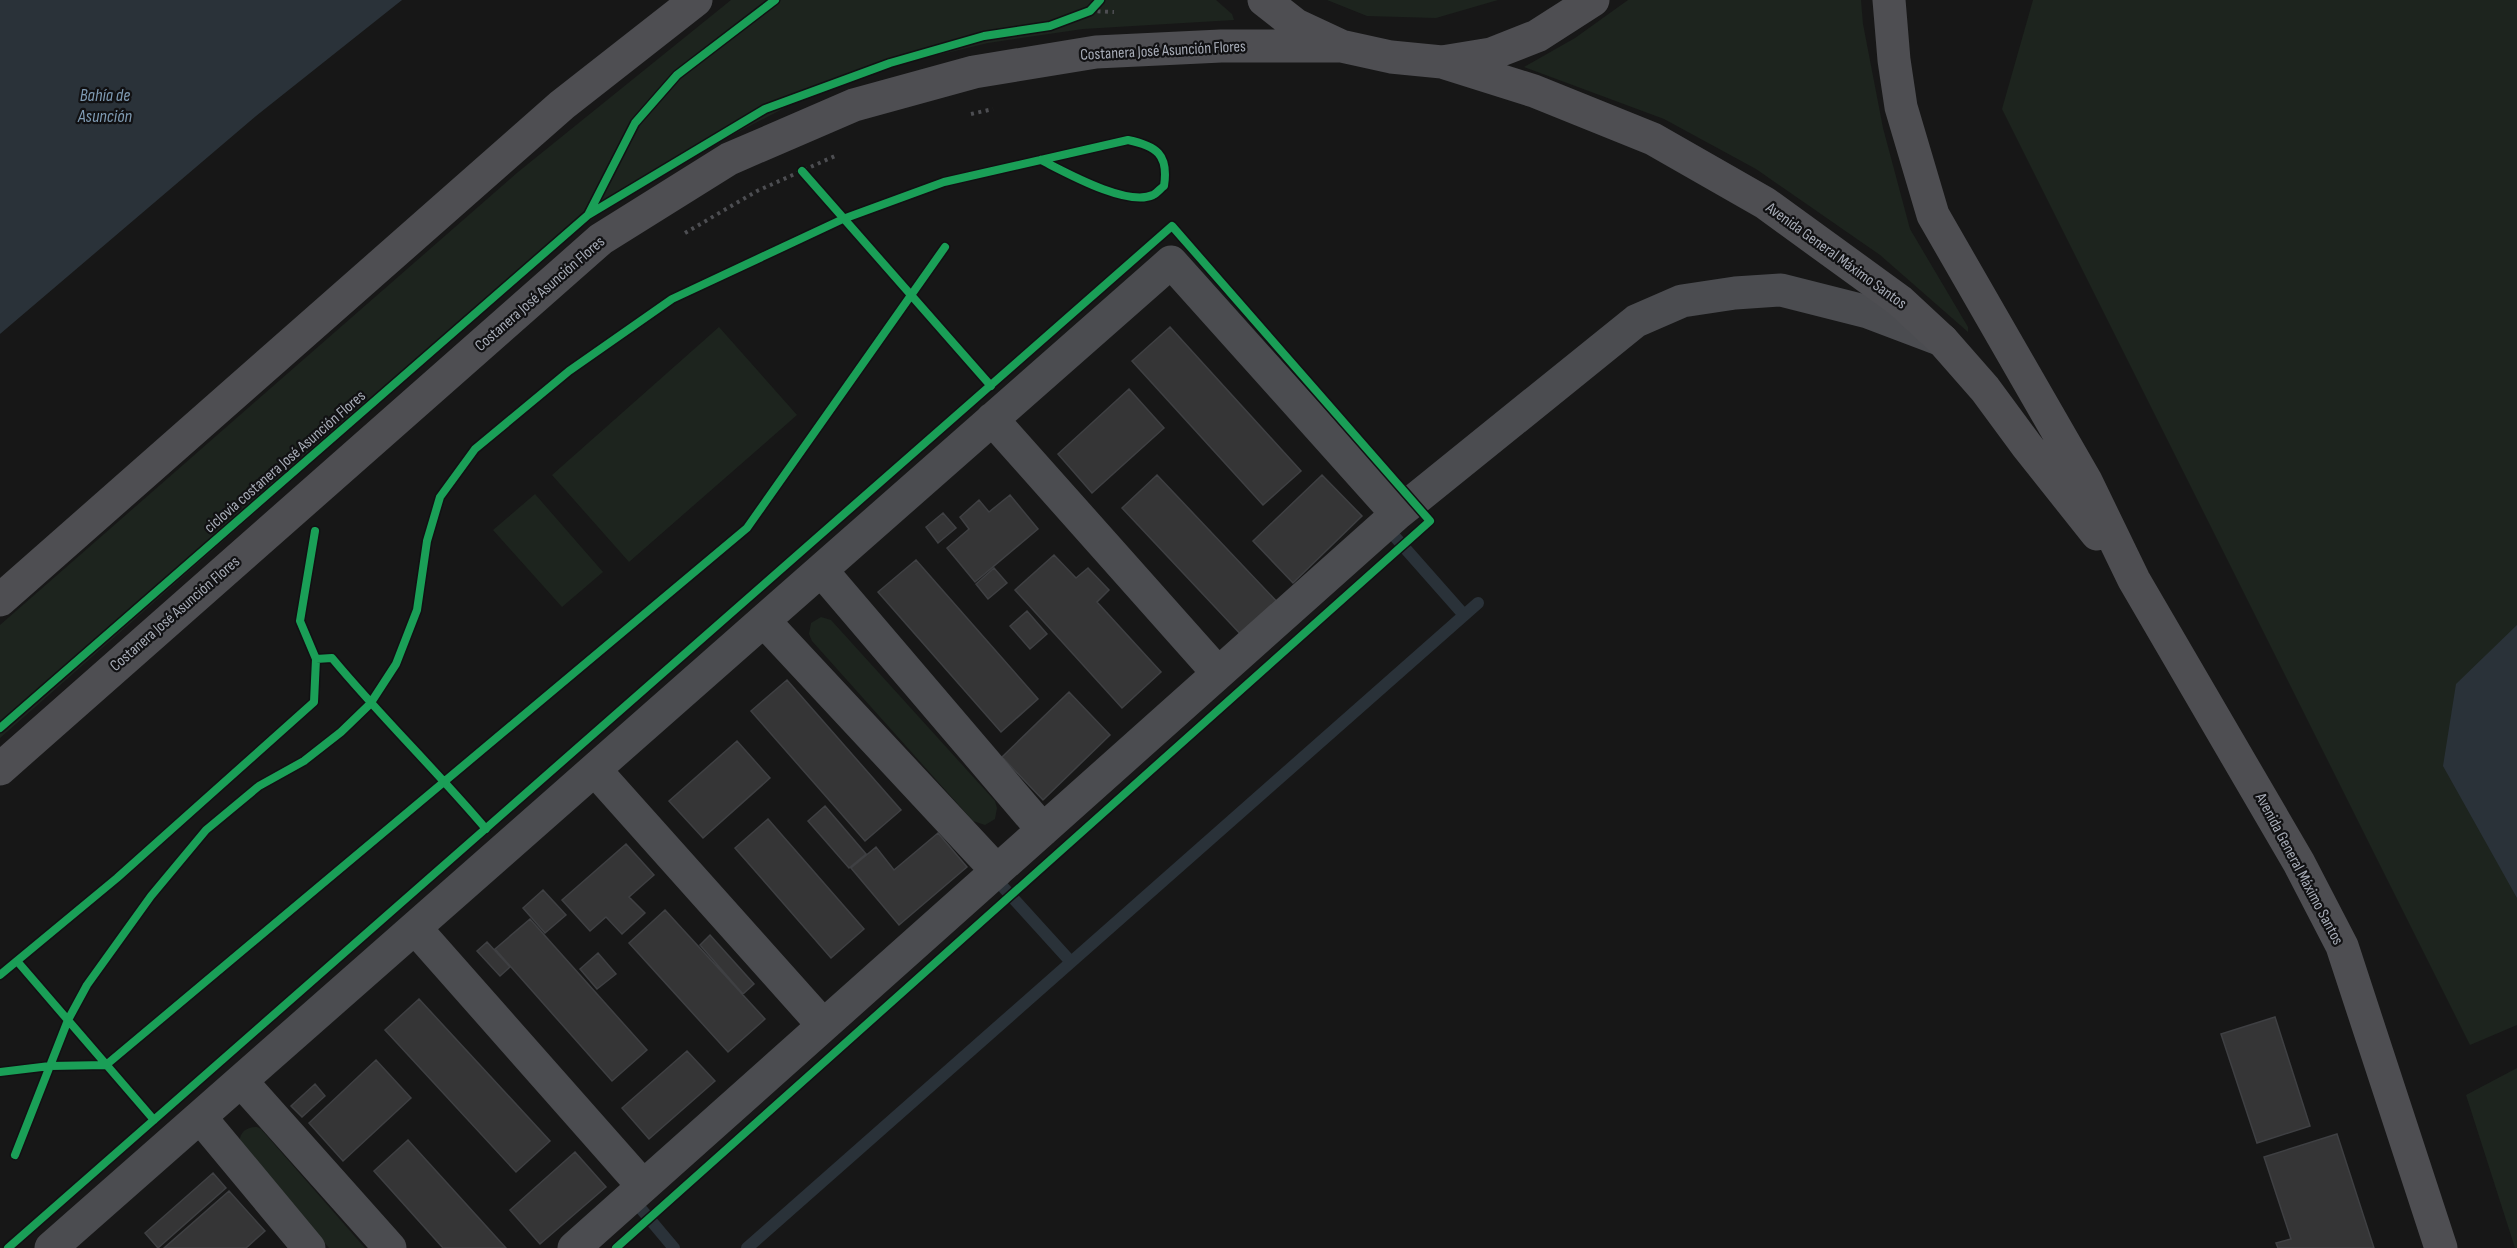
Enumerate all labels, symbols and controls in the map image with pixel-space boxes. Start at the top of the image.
street label: Costanera José Asunción Flores [1080,37,1246,65]
water label: Bahía de Asunción [77,85,132,127]
street label: Avenida General Máximo Santos [1761,198,1910,314]
street label: Costanera José Asunción Flores [471,232,609,356]
street label: ciclovia costanera José Asunción Flores [200,387,370,537]
street label: Costanera José Asunción Flores [106,552,244,676]
street label: Avenida General Máximo Santos [2250,789,2347,948]

